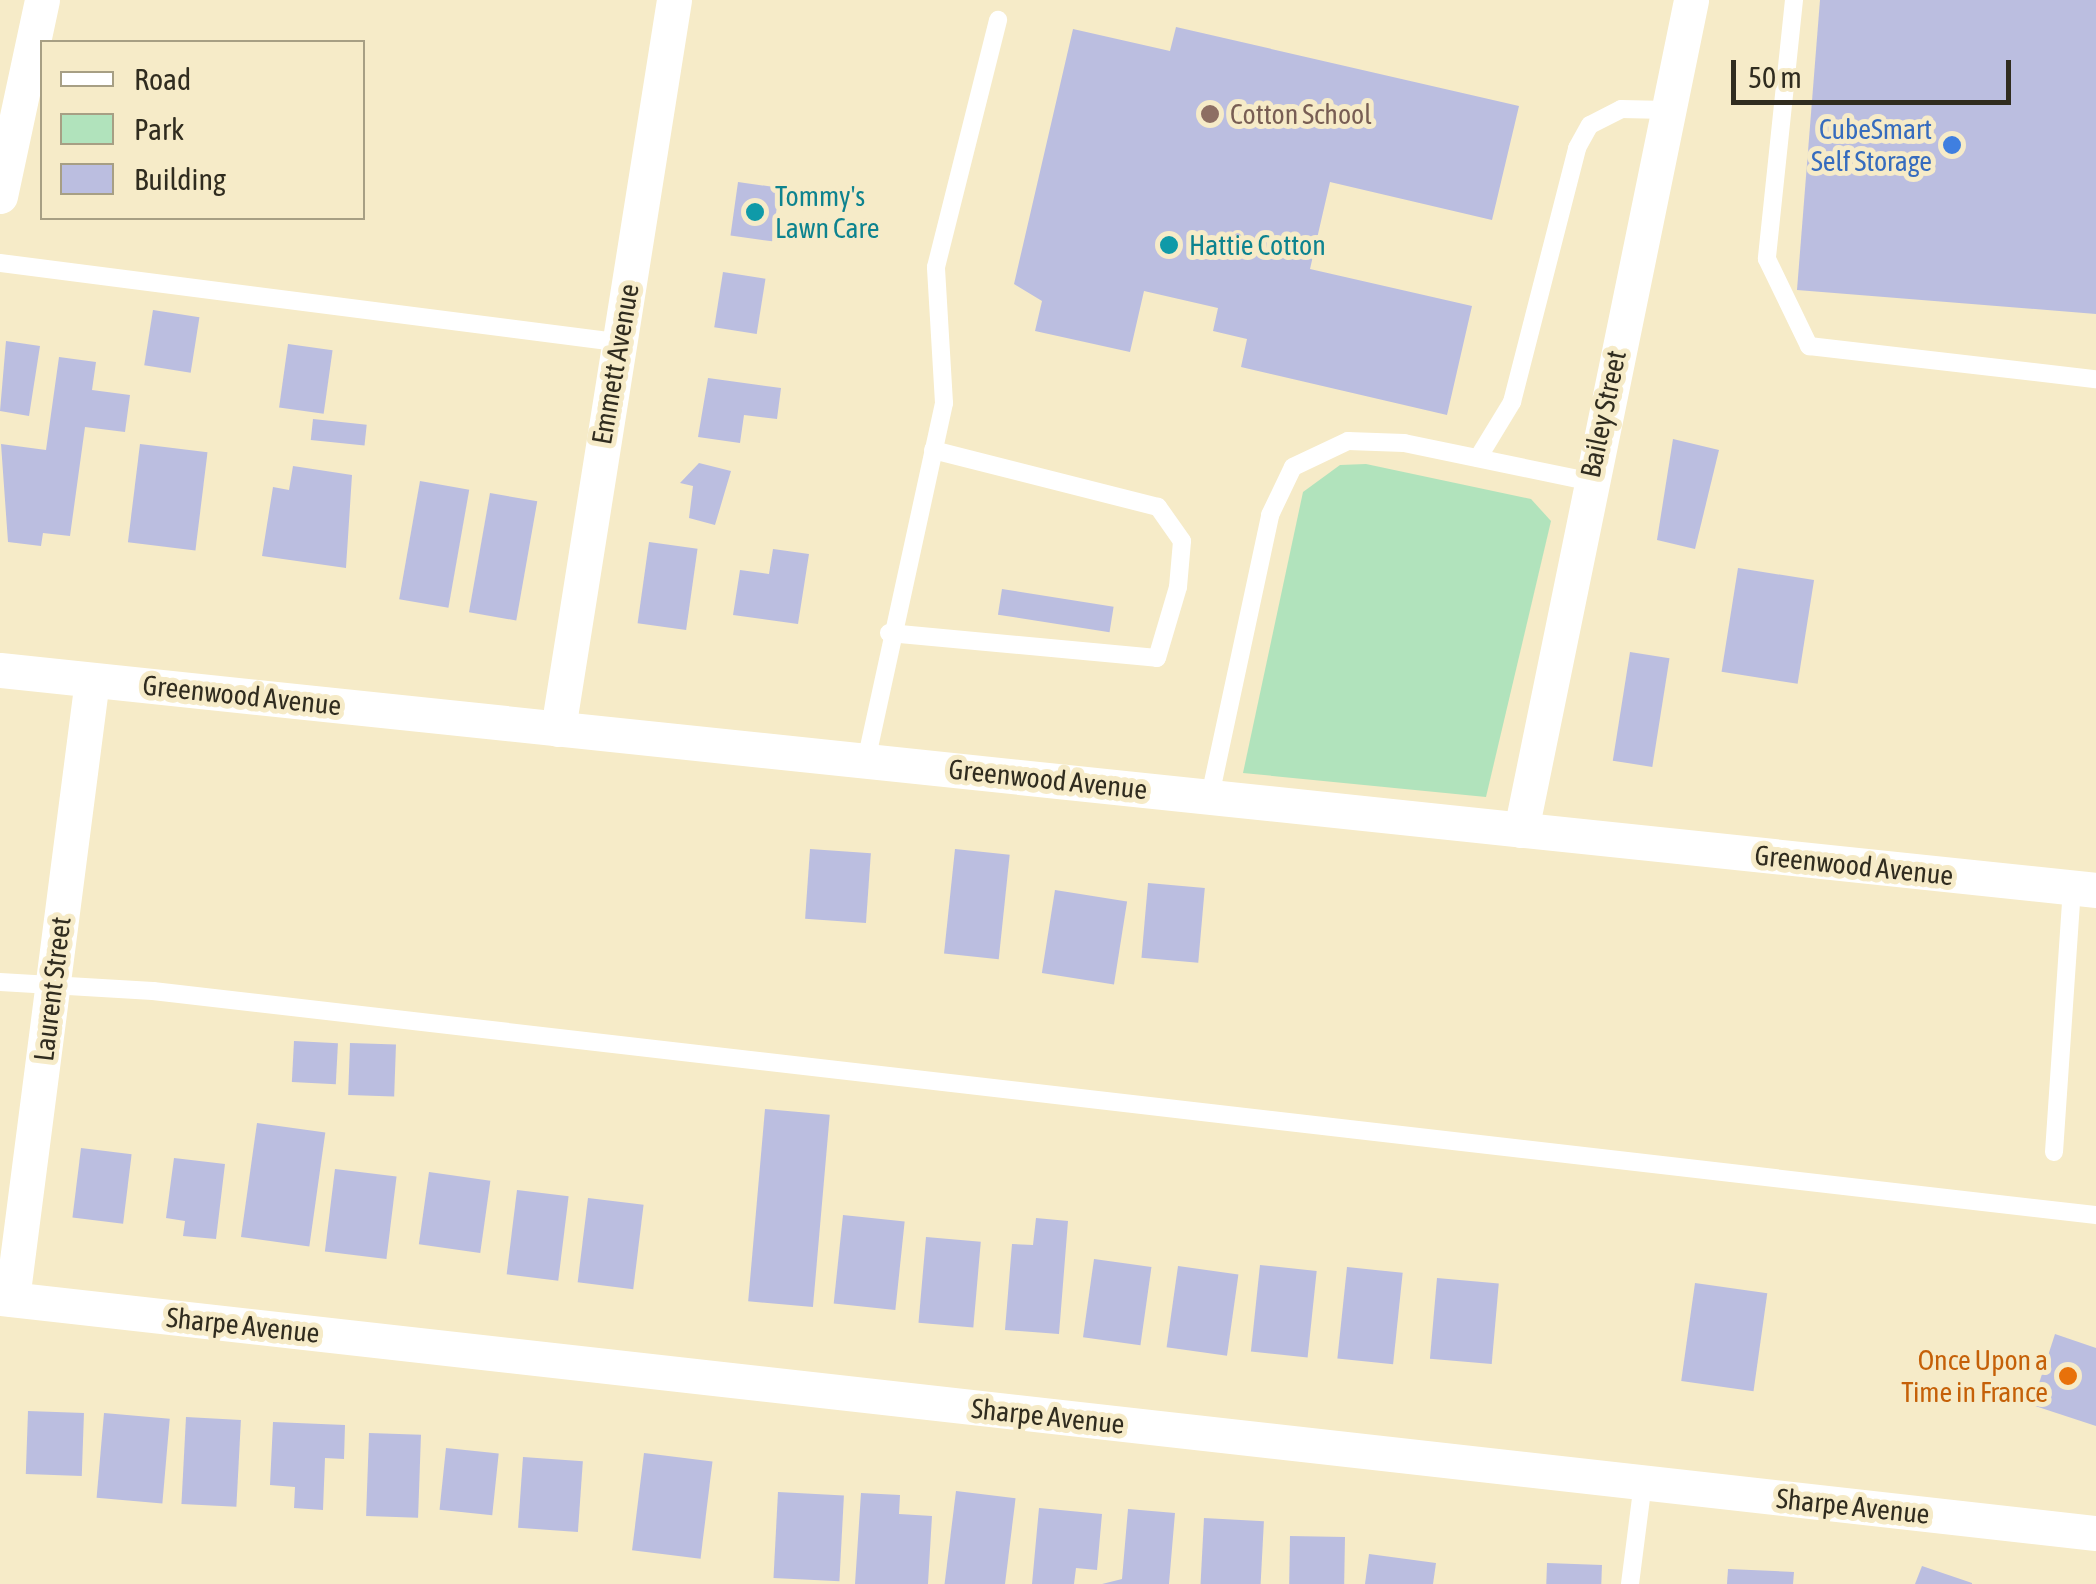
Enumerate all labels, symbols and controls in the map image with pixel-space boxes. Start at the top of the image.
legend [40,40,365,220]
scale bar [1736,40,2016,102]
text: 50 m [1748,60,1802,94]
text: Road [134,62,191,96]
place label: Cotton School [1230,97,1372,131]
marker: Cotton School [1199,103,1221,125]
text: Park [134,112,184,146]
place label: CubeSmart Self Storage [1811,112,1932,178]
marker: CubeSmart Self Storage [1941,134,1963,156]
text: Building [134,162,226,196]
place label: Tommy's Lawn Care [775,179,880,245]
marker: Tommy's Lawn Care [744,201,766,223]
place label: Hattie Cotton [1189,228,1326,262]
marker: Hattie Cotton [1158,234,1180,256]
street label: Emmett Avenue [584,281,646,447]
street label: Bailey Street [1573,347,1633,481]
street label: Greenwood Avenue [141,668,343,722]
street label: Greenwood Avenue [947,752,1149,806]
street label: Greenwood Avenue [1753,838,1955,892]
street label: Laurent Street [26,915,78,1063]
street label: Sharpe Avenue [165,1300,321,1350]
place label: Once Upon a Time in France [1901,1343,2048,1409]
marker: Once Upon a Time in France [2057,1365,2079,1387]
street label: Sharpe Avenue [970,1391,1126,1441]
street label: Sharpe Avenue [1775,1481,1931,1531]

